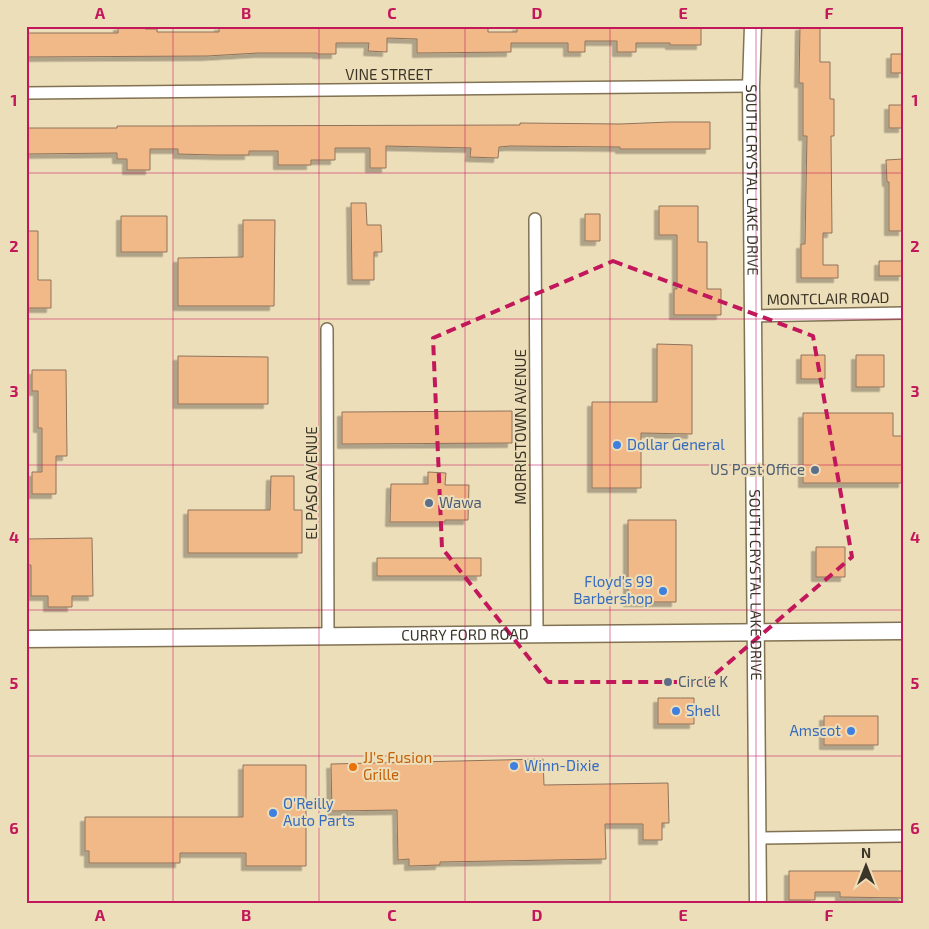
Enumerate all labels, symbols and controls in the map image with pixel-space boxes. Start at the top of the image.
text: A [95,3,106,22]
text: B [241,3,251,22]
text: C [387,3,397,22]
text: D [532,3,543,22]
text: E [678,3,688,22]
text: F [825,3,834,22]
street label: VINE STREET [345,65,433,83]
street label: SOUTH CRYSTAL LAKE DRIVE [743,84,763,276]
text: 1 [11,90,17,109]
text: 1 [912,90,918,109]
text: 2 [9,236,19,255]
text: 2 [910,236,920,255]
street label: MONTCLAIR ROAD [766,288,890,308]
street label: MORRISTOWN AVENUE [511,349,529,505]
text: 3 [9,381,19,400]
text: 3 [910,381,920,400]
street label: EL PASO AVENUE [302,426,320,540]
place label: Dollar General [627,435,725,453]
marker: Dollar General [611,439,623,451]
place label: US Post Office [710,460,805,478]
marker: US Post Office [809,464,821,476]
street label: SOUTH CRYSTAL LAKE DRIVE [746,489,766,681]
place label: Wawa [439,493,482,511]
marker: Wawa [423,497,435,509]
text: 4 [9,527,19,546]
text: 4 [910,527,920,546]
place label: Floyd's 99 Barbershop [573,572,653,607]
marker: Floyd's 99 Barbershop [657,585,669,597]
street label: CURRY FORD ROAD [401,624,529,644]
place label: Circle K [678,672,728,690]
text: 5 [10,673,19,692]
text: 5 [911,673,920,692]
marker: Circle K [662,676,674,688]
place label: Shell [686,701,721,719]
marker: Shell [670,705,682,717]
place label: Amscot [789,721,841,739]
marker: Amscot [845,725,857,737]
place label: JJ's Fusion Grille [363,748,432,783]
place label: Winn-Dixie [524,756,599,774]
marker: Winn-Dixie [508,760,520,772]
marker: JJ's Fusion Grille [347,761,359,773]
place label: O'Reilly Auto Parts [283,794,355,829]
marker: O'Reilly Auto Parts [267,807,279,819]
text: 6 [9,818,19,837]
text: 6 [910,818,920,837]
north arrow [842,842,892,892]
text: N [861,844,871,861]
text: A [95,905,106,924]
text: B [241,905,251,924]
text: C [387,905,397,924]
text: D [532,905,543,924]
text: E [678,905,688,924]
text: F [825,905,834,924]

